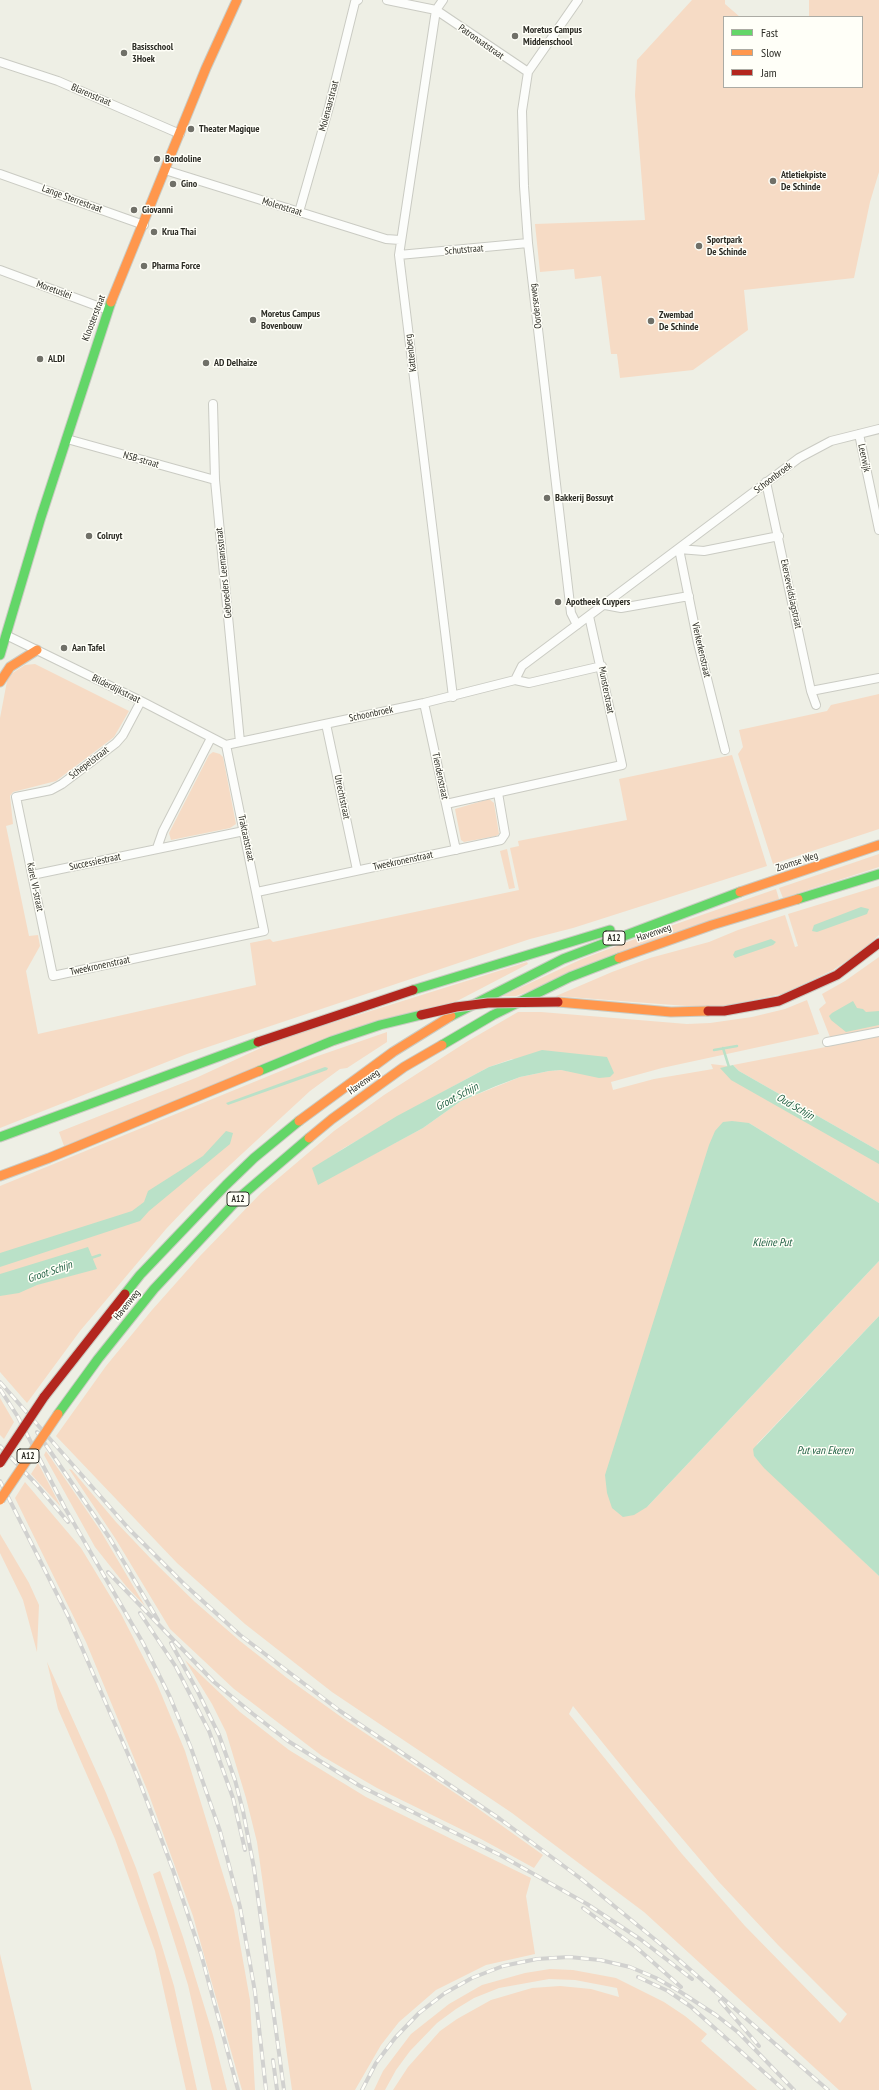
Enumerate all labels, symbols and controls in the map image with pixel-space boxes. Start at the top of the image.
legend [723,16,863,88]
street label: Patronaatstraat [456,22,506,62]
place label: Moretus Campus Middenschool [523,24,582,48]
text: Fast [761,25,778,40]
marker: Moretus Campus Middenschool [510,31,520,41]
place label: Basisschool 3Hoek [132,41,173,64]
text: Slow [761,45,781,60]
marker: Basisschool 3Hoek [119,48,129,58]
text: Jam [761,65,777,80]
street label: Molenaarstraat [316,79,342,133]
street label: Blarenstraat [69,81,113,109]
place label: Theater Magique [199,123,259,135]
marker: Theater Magique [186,124,196,134]
place label: Bondoline [165,153,201,165]
marker: Bondoline [152,154,162,164]
place label: Atletiekpiste De Schinde [781,169,826,192]
marker: Atletiekpiste De Schinde [768,176,778,186]
place label: Gino [181,178,197,190]
marker: Gino [168,179,178,189]
street label: Lange Sterrestraat [40,183,104,215]
street label: Molenstraat [261,195,303,219]
place label: Giovanni [142,204,173,216]
marker: Giovanni [129,205,139,215]
place label: Krua Thai [162,226,196,238]
marker: Krua Thai [149,227,159,237]
place label: Sportpark De Schinde [707,234,747,258]
marker: Sportpark De Schinde [694,241,704,251]
street label: Schutstraat [444,242,484,258]
place label: Pharma Force [152,260,200,272]
marker: Pharma Force [139,261,149,271]
street label: Moretuslei [35,278,73,302]
street label: Oorderseweg [527,283,545,329]
street label: Kloosterstraat [80,293,108,343]
place label: Moretus Campus Bovenbouw [261,308,320,332]
place label: Zwembad De Schinde [659,309,699,332]
marker: Moretus Campus Bovenbouw [248,315,258,325]
marker: Zwembad De Schinde [646,316,656,326]
street label: Kattenberg [403,333,419,373]
place label: ALDI [48,353,65,365]
marker: ALDI [35,354,45,364]
place label: AD Delhaize [214,357,257,369]
marker: AD Delhaize [201,358,211,368]
street label: Leerwijk [855,443,873,473]
street label: NSB-straat [122,449,160,471]
street label: Schoonbroek [752,460,794,496]
place label: Bakkerij Bossuyt [555,492,613,504]
marker: Bakkerij Bossuyt [542,493,552,503]
street label: Gebroeders Leemansstraat [213,527,235,619]
place label: Colruyt [97,530,122,542]
marker: Colruyt [84,531,94,541]
street label: Ekerseveldslagstraat [778,558,804,630]
place label: Apotheek Cuypers [566,596,630,608]
marker: Apotheek Cuypers [553,597,563,607]
street label: Vierkerkenstraat [689,621,713,679]
place label: Aan Tafel [72,642,105,654]
marker: Aan Tafel [59,643,69,653]
street label: Munsterstraat [596,665,616,715]
street label: Bilderdijkstraat [90,672,142,706]
street label: Schoonbroek [348,703,394,725]
street label: Schepelstraat [67,744,111,782]
street label: Tiendenstraat [429,751,451,801]
street label: Utrechtstraat [331,774,353,820]
street label: Traktaatstraat [235,814,257,862]
street label: Tweekronenstraat [372,849,434,873]
street label: Zoomse Weg [774,850,820,874]
street label: Successiestraat [68,851,122,873]
street label: Karel VI-straat [24,862,46,912]
street label: Havenweg [635,921,673,945]
road number: A12 [603,931,625,945]
street label: Tweekronenstraat [69,954,131,978]
street label: Havenweg [346,1067,382,1097]
water label: Groot Schijn [433,1080,481,1114]
water label: Oud Schijn [774,1091,816,1123]
road number: A12 [227,1192,249,1206]
water label: Kleine Put [752,1236,792,1250]
water label: Groot Schijn [26,1258,74,1286]
street label: Havenweg [111,1287,143,1323]
water label: Put van Ekeren [797,1444,853,1458]
road number: A12 [17,1449,39,1463]

